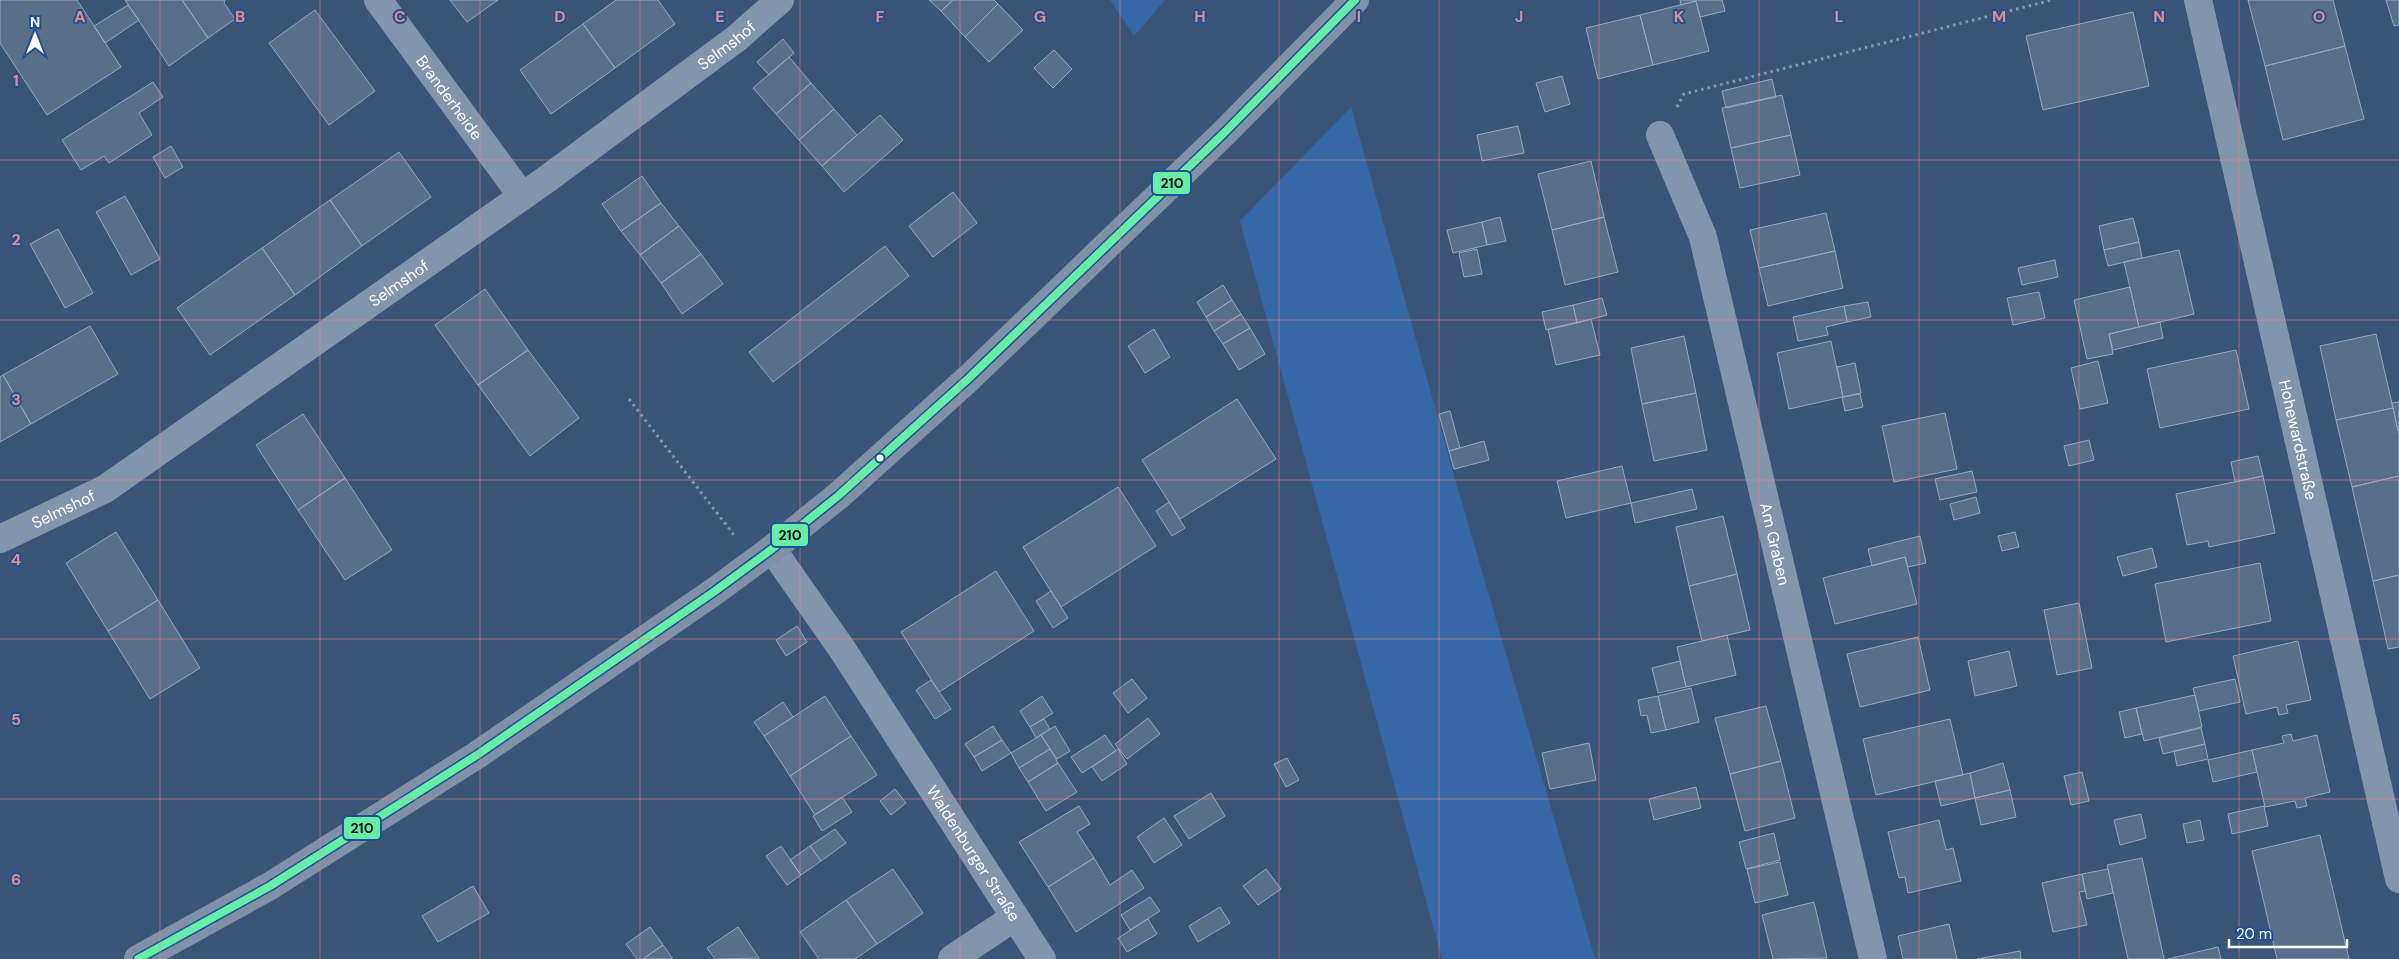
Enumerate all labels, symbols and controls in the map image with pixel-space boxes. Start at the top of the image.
text: A [74,6,86,27]
text: B [235,6,245,27]
text: C [394,6,406,27]
text: D [554,6,566,27]
text: E [715,6,725,27]
text: F [876,6,885,27]
text: G [1034,6,1046,27]
text: H [1194,6,1206,27]
text: I [1357,6,1361,27]
text: J [1515,6,1523,27]
text: K [1674,6,1685,27]
text: L [1835,6,1844,27]
text: M [1992,6,2006,27]
text: N [2153,6,2165,27]
text: O [2313,6,2325,27]
north arrow [10,10,60,60]
text: N [30,13,40,31]
street label: Selmshof [693,16,760,75]
street label: Branderheide [411,51,487,144]
text: 1 [13,70,19,91]
line badge: 210 [1152,171,1191,195]
text: 210 [1160,174,1184,192]
text: 2 [11,229,21,250]
street label: Selmshof [365,255,433,312]
street label: Hohewardstraße [2274,378,2322,502]
text: 3 [11,389,21,410]
unlabelled marker [875,453,885,463]
street label: Selmshof [28,485,99,534]
street label: Am Graben [1755,501,1795,587]
line badge: 210 [771,523,809,547]
text: 210 [778,526,802,544]
text: 4 [11,549,21,570]
text: 5 [11,709,21,730]
street label: Waldenburger Straße [922,781,1025,925]
line badge: 210 [343,816,381,840]
text: 210 [350,819,374,837]
text: 6 [11,869,21,890]
scale bar [2229,916,2346,948]
text: 20 m [2236,924,2272,944]

